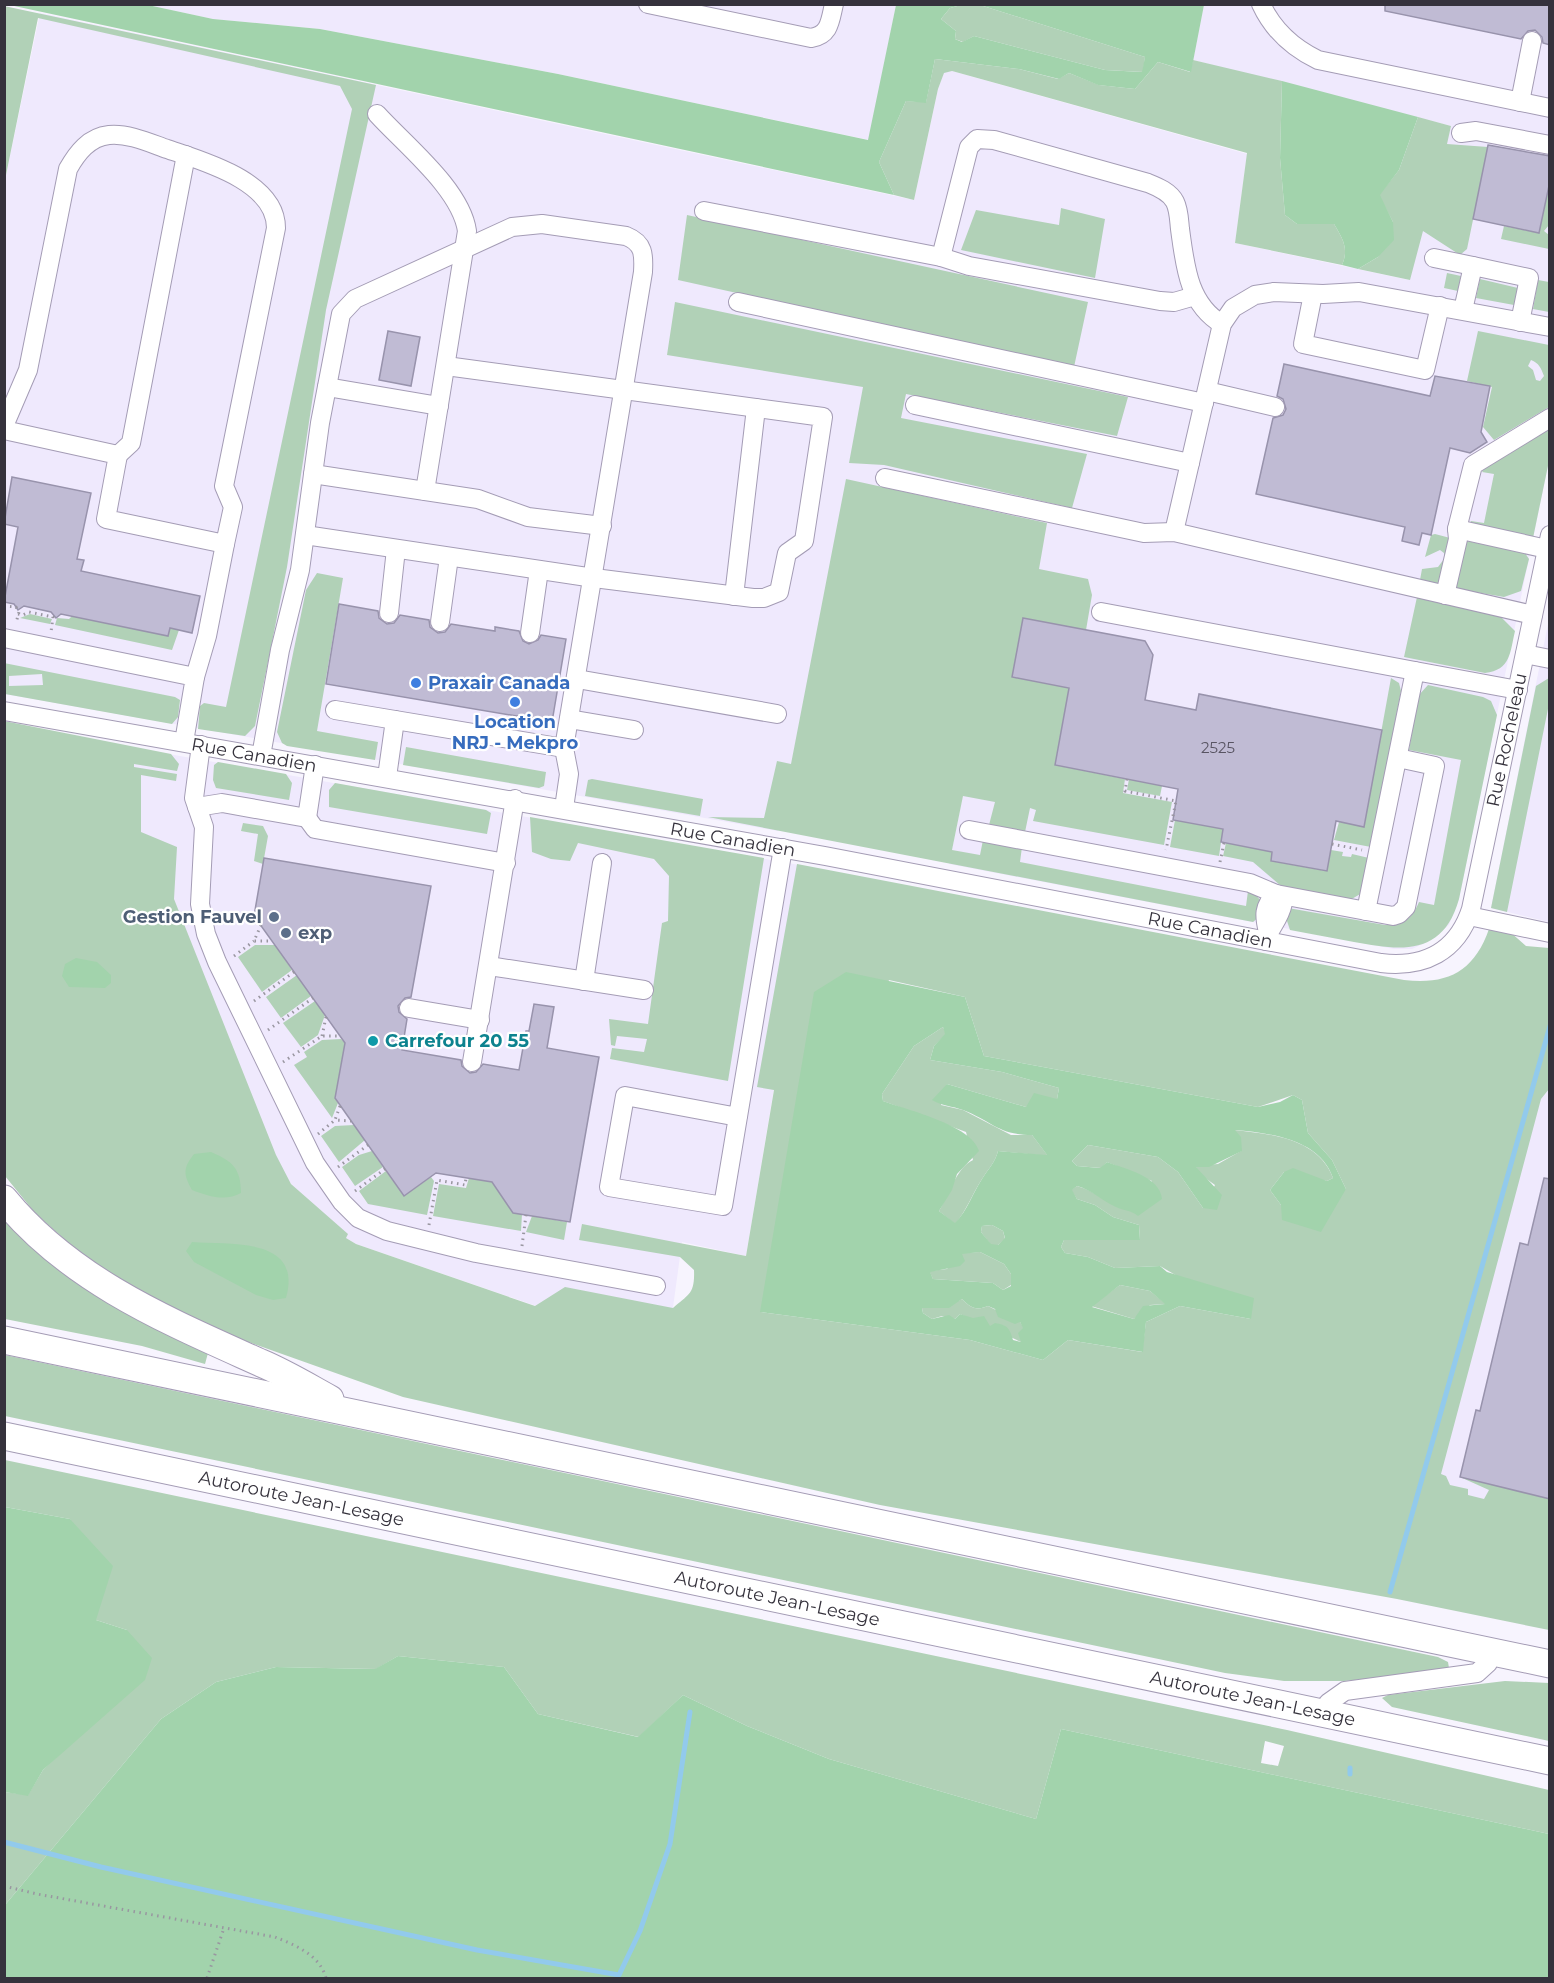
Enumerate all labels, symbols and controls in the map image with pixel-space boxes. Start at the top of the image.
street label: Rue Rocheleau [1482,671,1532,809]
place label: Praxair Canada [428,672,570,694]
marker: Praxair Canada [409,676,423,690]
marker: Location NRJ - Mekpro [508,695,522,709]
place label: Location NRJ - Mekpro [452,711,578,754]
street label: Rue Canadien [190,733,319,777]
house number: 2525 [1201,738,1235,757]
street label: Rue Canadien [668,818,797,862]
place label: Gestion Fauvel [123,906,262,928]
street label: Rue Canadien [1146,907,1275,953]
marker: Gestion Fauvel [267,910,281,924]
place label: exp [298,922,332,944]
marker: exp [279,926,293,940]
place label: Carrefour 20 55 [385,1030,529,1052]
marker: Carrefour 20 55 [366,1034,380,1048]
street label: Autoroute Jean-Lesage [197,1466,406,1531]
street label: Autoroute Jean-Lesage [672,1566,882,1631]
street label: Autoroute Jean-Lesage [1148,1666,1358,1731]

